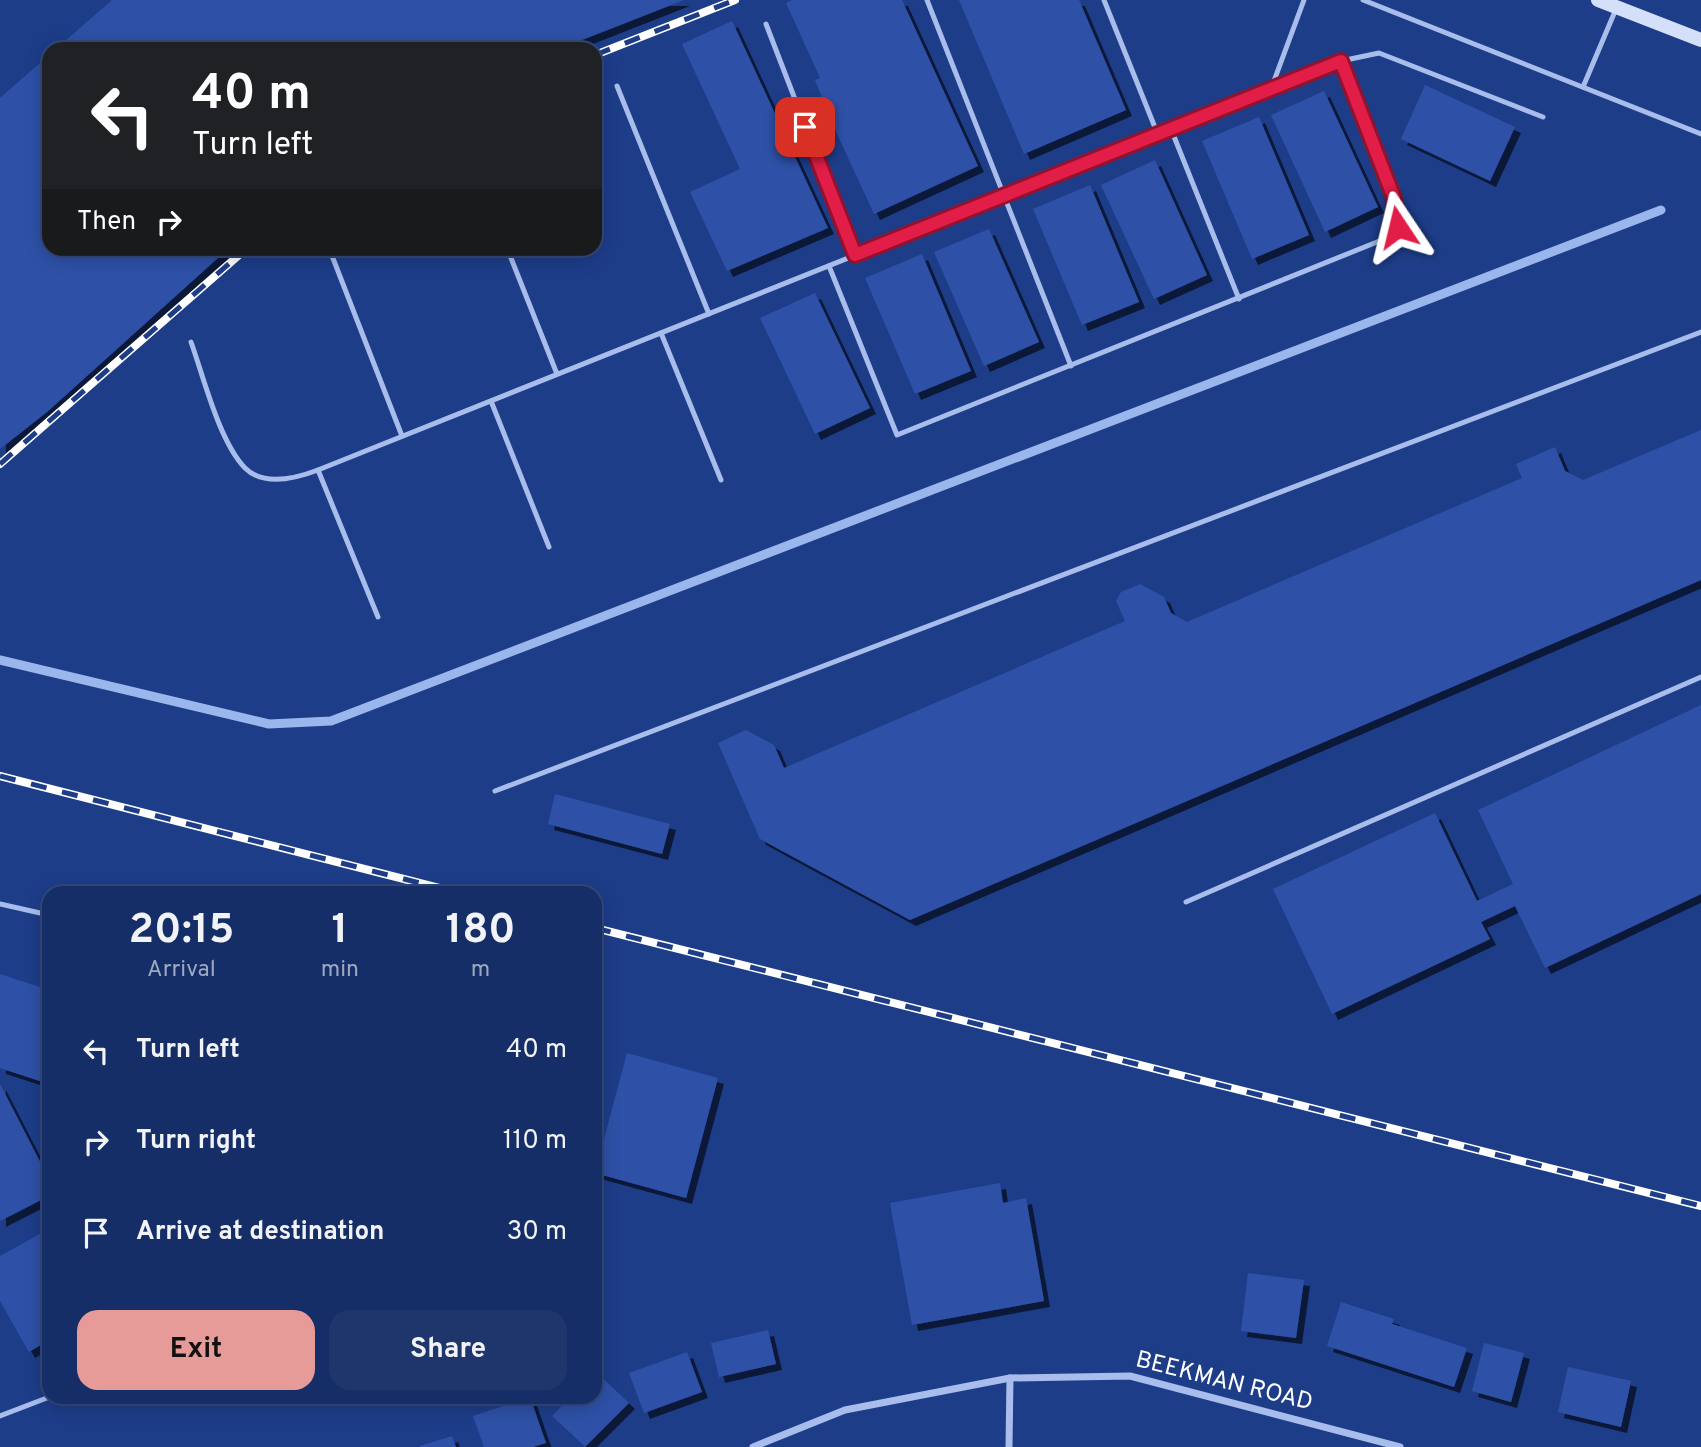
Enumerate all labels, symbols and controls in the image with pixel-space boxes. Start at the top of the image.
text: 40 m [192,65,311,127]
icon: left [77,70,168,161]
pin [775,97,835,157]
icon: arrive [786,108,824,146]
text: Turn left [192,126,313,166]
position arrow [1361,190,1435,264]
icon: right [150,203,188,241]
text: Then [77,206,136,239]
text: 20:15 [128,905,234,958]
text: 1 [331,905,348,958]
text: 180 [445,905,516,958]
text: Arrival [147,956,216,985]
text: min [321,956,359,985]
text: m [471,956,490,985]
icon: left [77,1032,115,1070]
text: Turn left [136,1034,240,1067]
text: 40 m [506,1034,567,1067]
icon: right [77,1123,115,1161]
text: Turn right [136,1125,256,1158]
text: 110 m [503,1125,567,1158]
icon: arrive [77,1214,115,1252]
text: Arrive at destination [136,1216,384,1249]
text: 30 m [507,1216,567,1249]
button: Exit [77,1310,315,1390]
button: Share [329,1310,567,1390]
street label: BEEKMAN ROAD [1132,1345,1316,1419]

